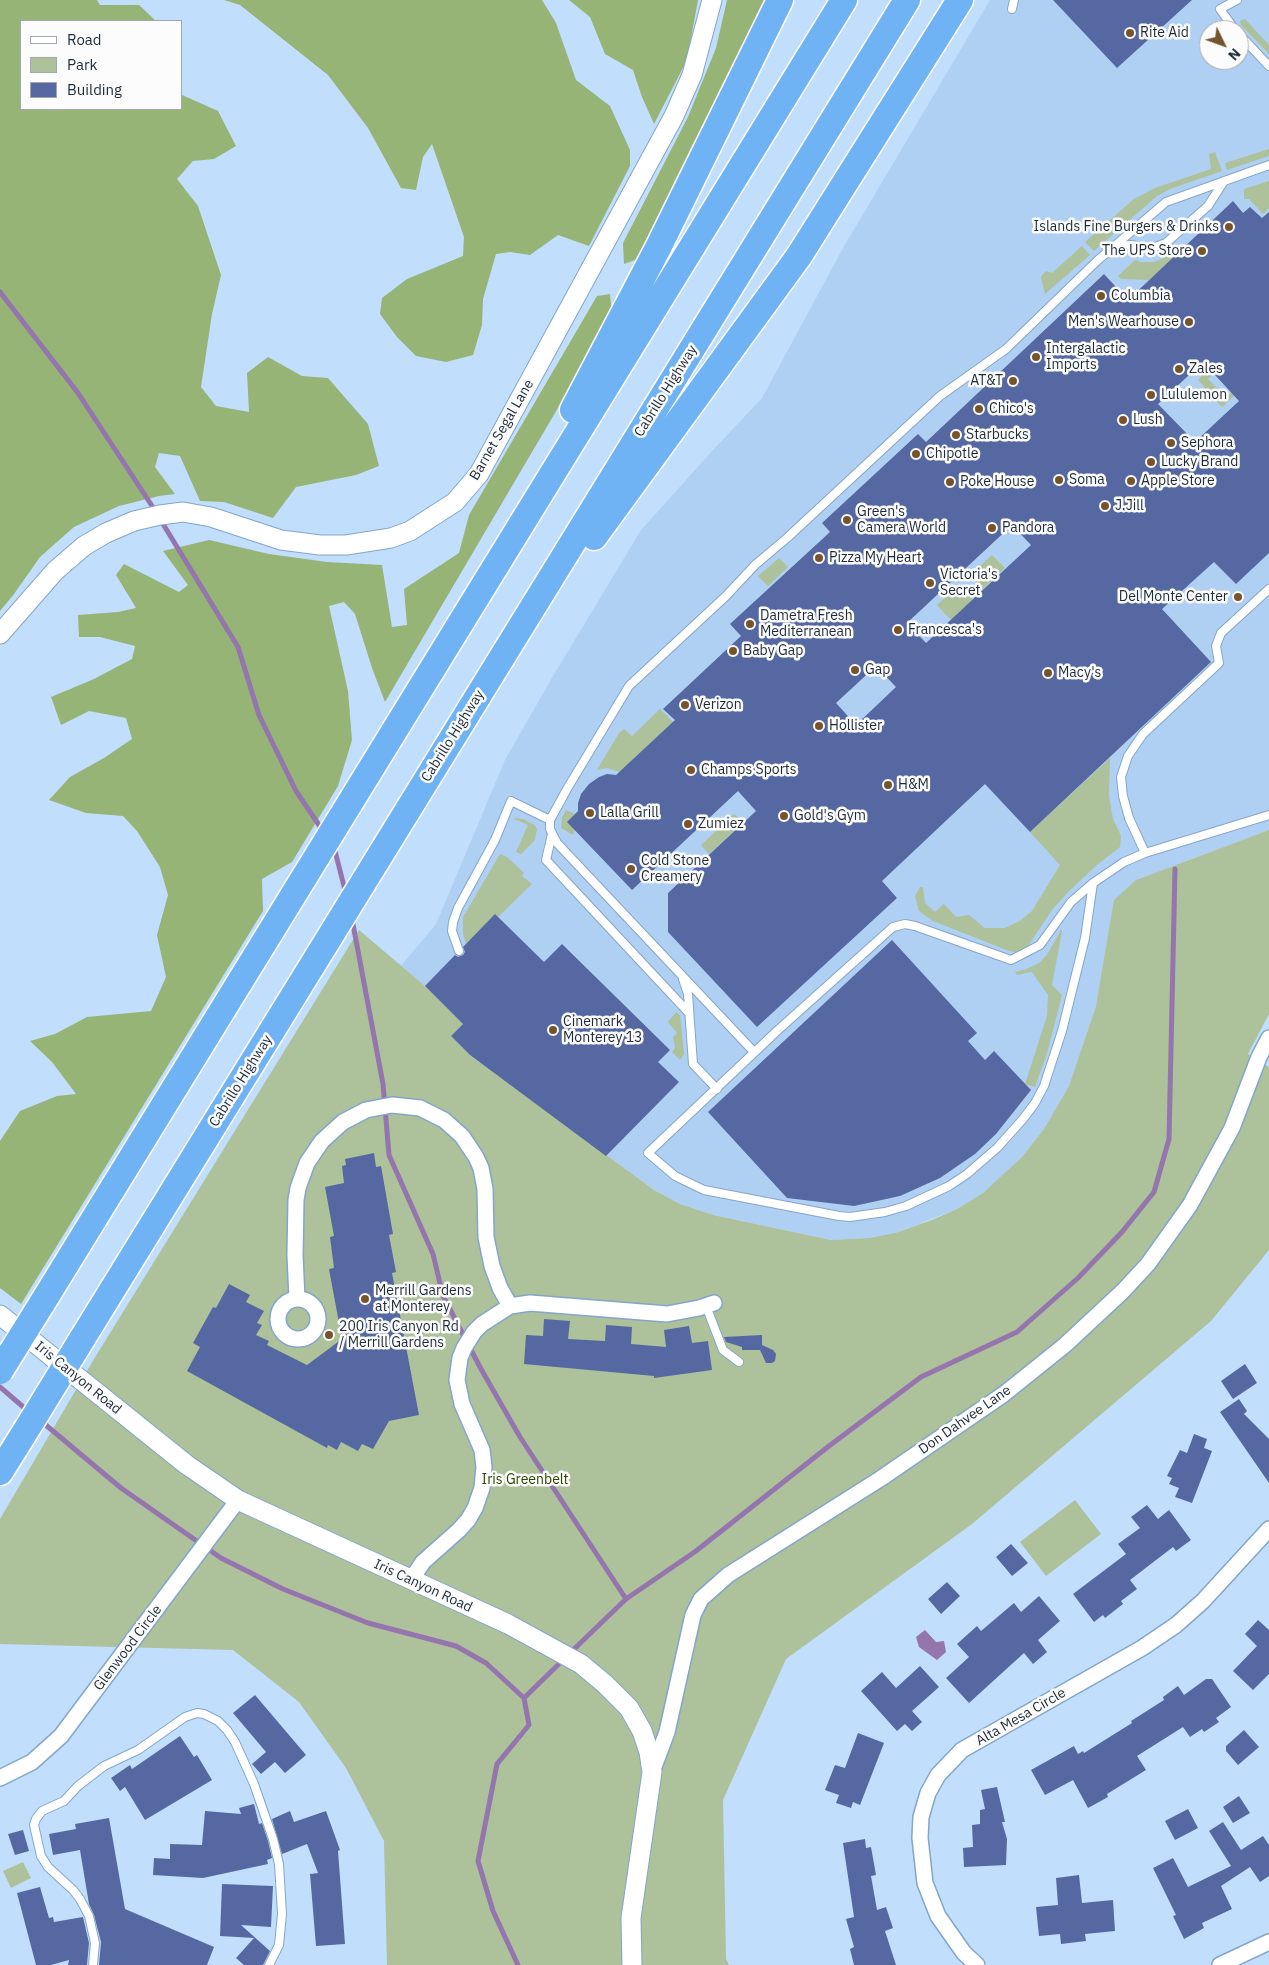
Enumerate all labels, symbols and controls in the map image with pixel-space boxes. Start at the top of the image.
legend [20,20,182,110]
north arrow [1199,20,1249,70]
place label: Rite Aid [1140,25,1189,41]
marker: Rite Aid [1124,27,1136,39]
text: Road [67,30,102,49]
text: N [1224,45,1244,64]
text: Park [67,55,97,74]
text: Building [67,80,122,99]
place label: Islands Fine Burgers & Drinks [1034,219,1219,235]
marker: Islands Fine Burgers & Drinks [1223,221,1235,233]
place label: The UPS Store [1102,243,1192,259]
marker: The UPS Store [1196,245,1208,257]
place label: Columbia [1111,288,1171,304]
marker: Columbia [1095,290,1107,302]
place label: Men's Wearhouse [1068,314,1179,330]
marker: Men's Wearhouse [1183,316,1195,328]
place label: Intergalactic Imports [1046,341,1126,374]
street label: Cabrillo Highway [631,342,701,440]
marker: Intergalactic Imports [1030,351,1042,363]
place label: Zales [1189,361,1223,377]
marker: Zales [1173,363,1185,375]
place label: AT&T [970,373,1003,389]
marker: AT&T [1007,375,1019,387]
street label: Barnet Segal Lane [466,377,538,483]
place label: Lululemon [1161,387,1227,403]
marker: Lululemon [1145,389,1157,401]
place label: Chico's [989,401,1034,417]
marker: Chico's [973,403,985,415]
place label: Lush [1133,412,1163,428]
marker: Lush [1117,414,1129,426]
place label: Starbucks [966,427,1029,443]
marker: Starbucks [950,429,962,441]
place label: Sephora [1181,435,1233,451]
marker: Sephora [1165,437,1177,449]
place label: Chipotle [926,446,979,462]
marker: Chipotle [910,448,922,460]
place label: Lucky Brand [1161,454,1238,470]
marker: Lucky Brand [1145,456,1157,468]
place label: Soma [1069,472,1105,488]
place label: Apple Store [1141,473,1215,489]
place label: Poke House [960,474,1034,490]
marker: Soma [1053,474,1065,486]
marker: Apple Store [1125,475,1137,487]
marker: Poke House [944,476,956,488]
place label: J.Jill [1115,498,1144,514]
marker: J.Jill [1099,500,1111,512]
place label: Green's Camera World [857,504,946,536]
marker: Green's Camera World [841,514,853,526]
place label: Pandora [1002,520,1054,536]
marker: Pandora [986,522,998,534]
place label: Pizza My Heart [829,550,922,566]
marker: Pizza My Heart [813,552,825,564]
place label: Victoria's Secret [940,567,998,600]
marker: Victoria's Secret [924,577,936,589]
place label: Del Monte Center [1119,589,1228,605]
marker: Del Monte Center [1232,591,1244,603]
place label: Dametra Fresh Mediterranean [760,608,853,640]
marker: Dametra Fresh Mediterranean [744,618,756,630]
place label: Francesca's [908,622,982,638]
marker: Francesca's [892,624,904,636]
place label: Baby Gap [743,643,803,659]
marker: Baby Gap [727,645,739,657]
place label: Gap [865,662,890,678]
marker: Gap [849,664,861,676]
place label: Macy's [1058,665,1101,681]
marker: Macy's [1042,667,1054,679]
street label: Cabrillo Highway [418,687,488,785]
place label: Verizon [695,697,742,713]
marker: Verizon [679,699,691,711]
place label: Hollister [829,718,882,734]
marker: Hollister [813,720,825,732]
place label: Champs Sports [701,762,797,778]
marker: Champs Sports [685,764,697,776]
place label: H&M [898,777,929,793]
marker: H&M [882,779,894,791]
place label: Lalla Grill [600,805,659,821]
marker: Lalla Grill [584,807,596,819]
place label: Gold's Gym [794,808,866,824]
marker: Gold's Gym [778,810,790,822]
place label: Zumiez [698,816,744,832]
marker: Zumiez [682,818,694,830]
place label: Cold Stone Creamery [641,853,709,886]
marker: Cold Stone Creamery [625,863,637,875]
place label: Cinemark Monterey 13 [563,1014,642,1046]
marker: Cinemark Monterey 13 [547,1024,559,1036]
street label: Cabrillo Highway [206,1032,276,1130]
place label: Merrill Gardens at Monterey [375,1283,472,1315]
marker: Merrill Gardens at Monterey [359,1293,371,1305]
place label: 200 Iris Canyon Rd / Merrill Gardens [339,1319,459,1351]
marker: 200 Iris Canyon Rd / Merrill Gardens [323,1329,335,1341]
street label: Iris Canyon Road [31,1338,125,1418]
street label: Don Dahvee Lane [916,1382,1014,1458]
park label: Iris Greenbelt [482,1472,568,1488]
street label: Iris Canyon Road [371,1556,475,1616]
street label: Glenwood Circle [90,1602,166,1694]
street label: Alta Mesa Circle [973,1685,1069,1749]

